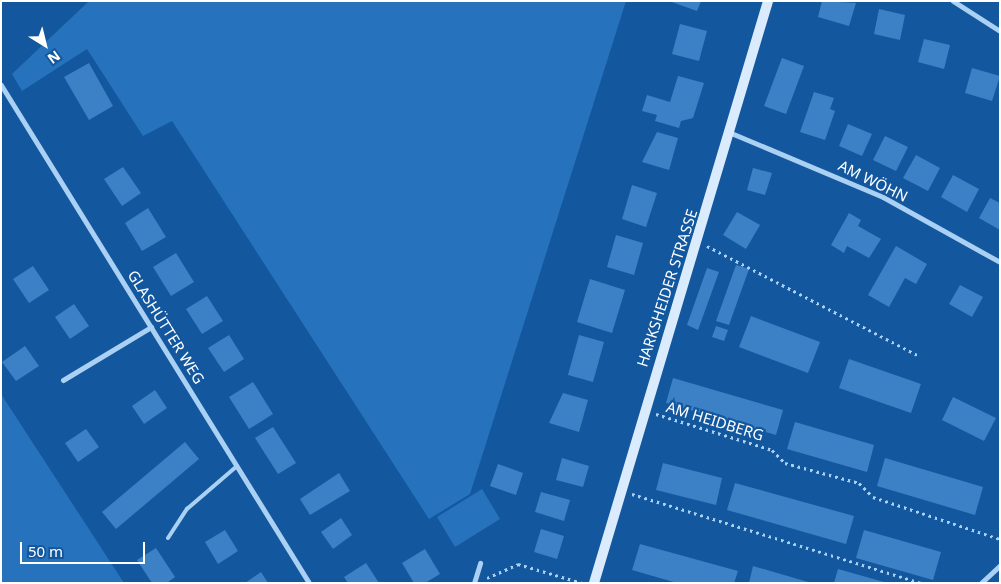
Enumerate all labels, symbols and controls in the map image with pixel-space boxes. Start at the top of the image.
north arrow [20,20,70,70]
text: N [44,47,64,69]
street label: AM WÖHN [835,156,911,206]
street label: HARKSHEIDER STRASSE [633,207,701,369]
street label: GLASHÜTTER WEG [124,267,208,387]
street label: AM HEIDBERG [664,398,766,444]
scale bar [22,532,148,564]
text: 50 m [28,541,63,561]

